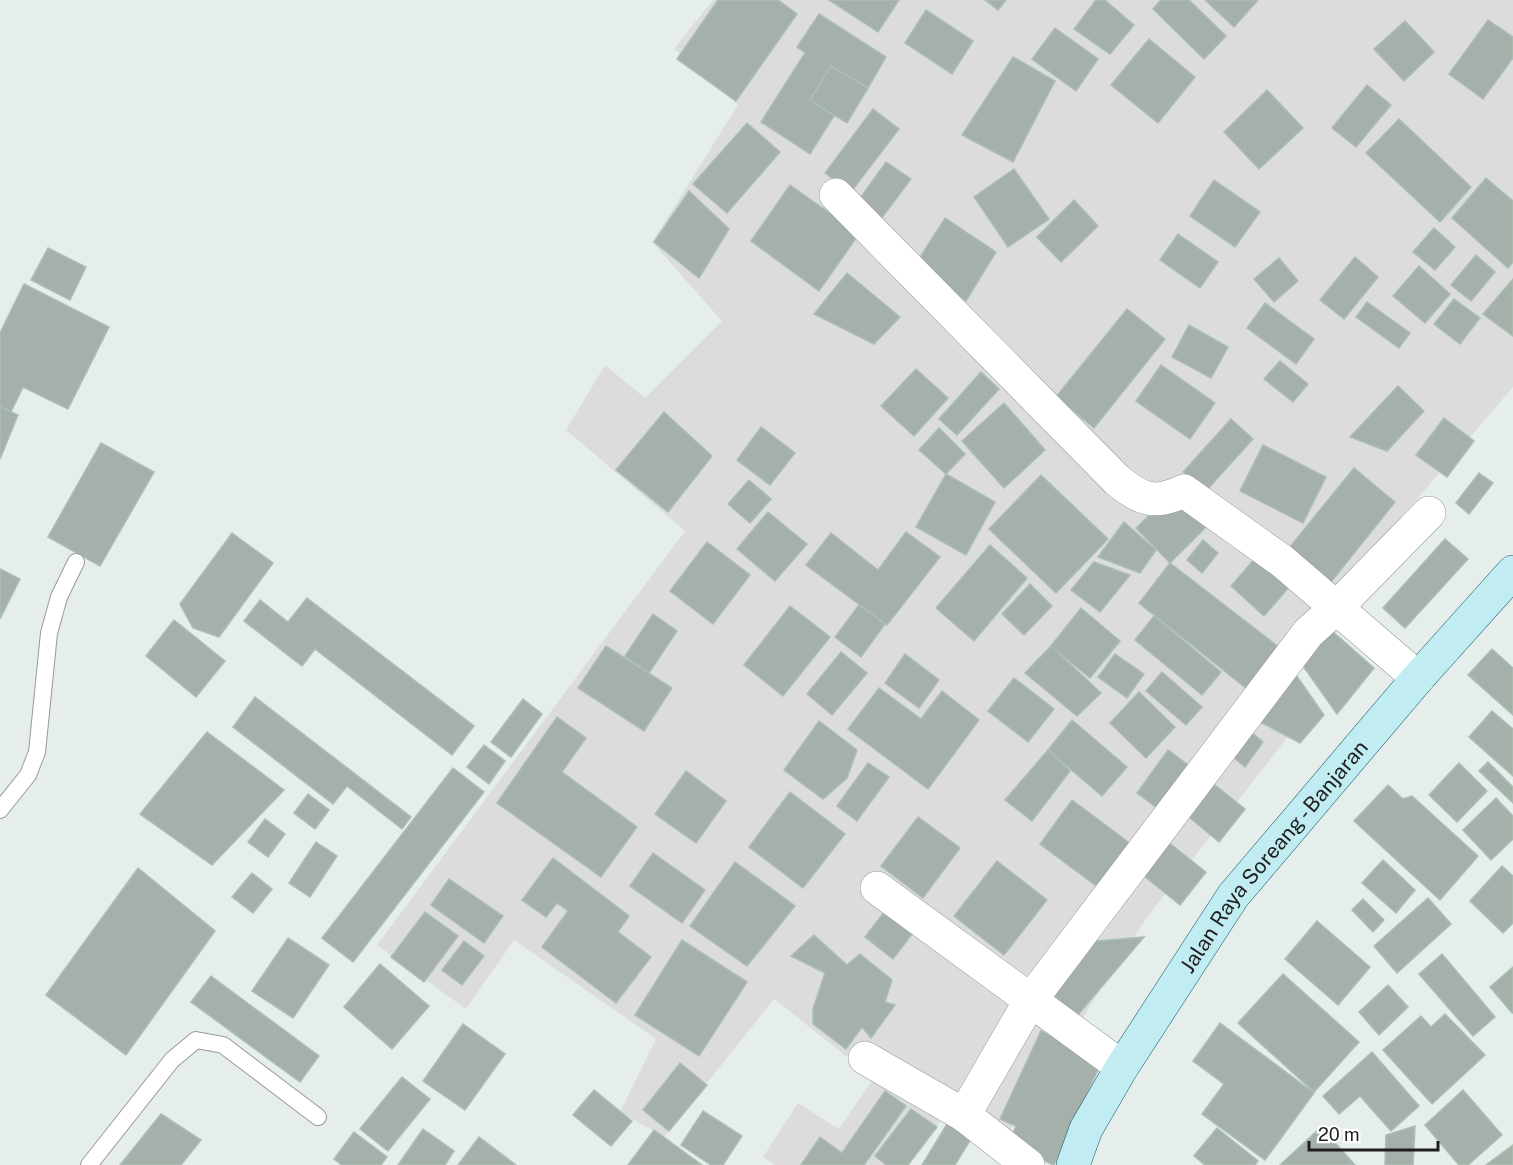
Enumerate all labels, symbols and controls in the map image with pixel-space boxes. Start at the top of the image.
street label: Jalan Raya Soreang - Banjaran [1174,735,1373,977]
scale bar [1309,1114,1438,1152]
text: 20 m [1318,1124,1360,1145]

